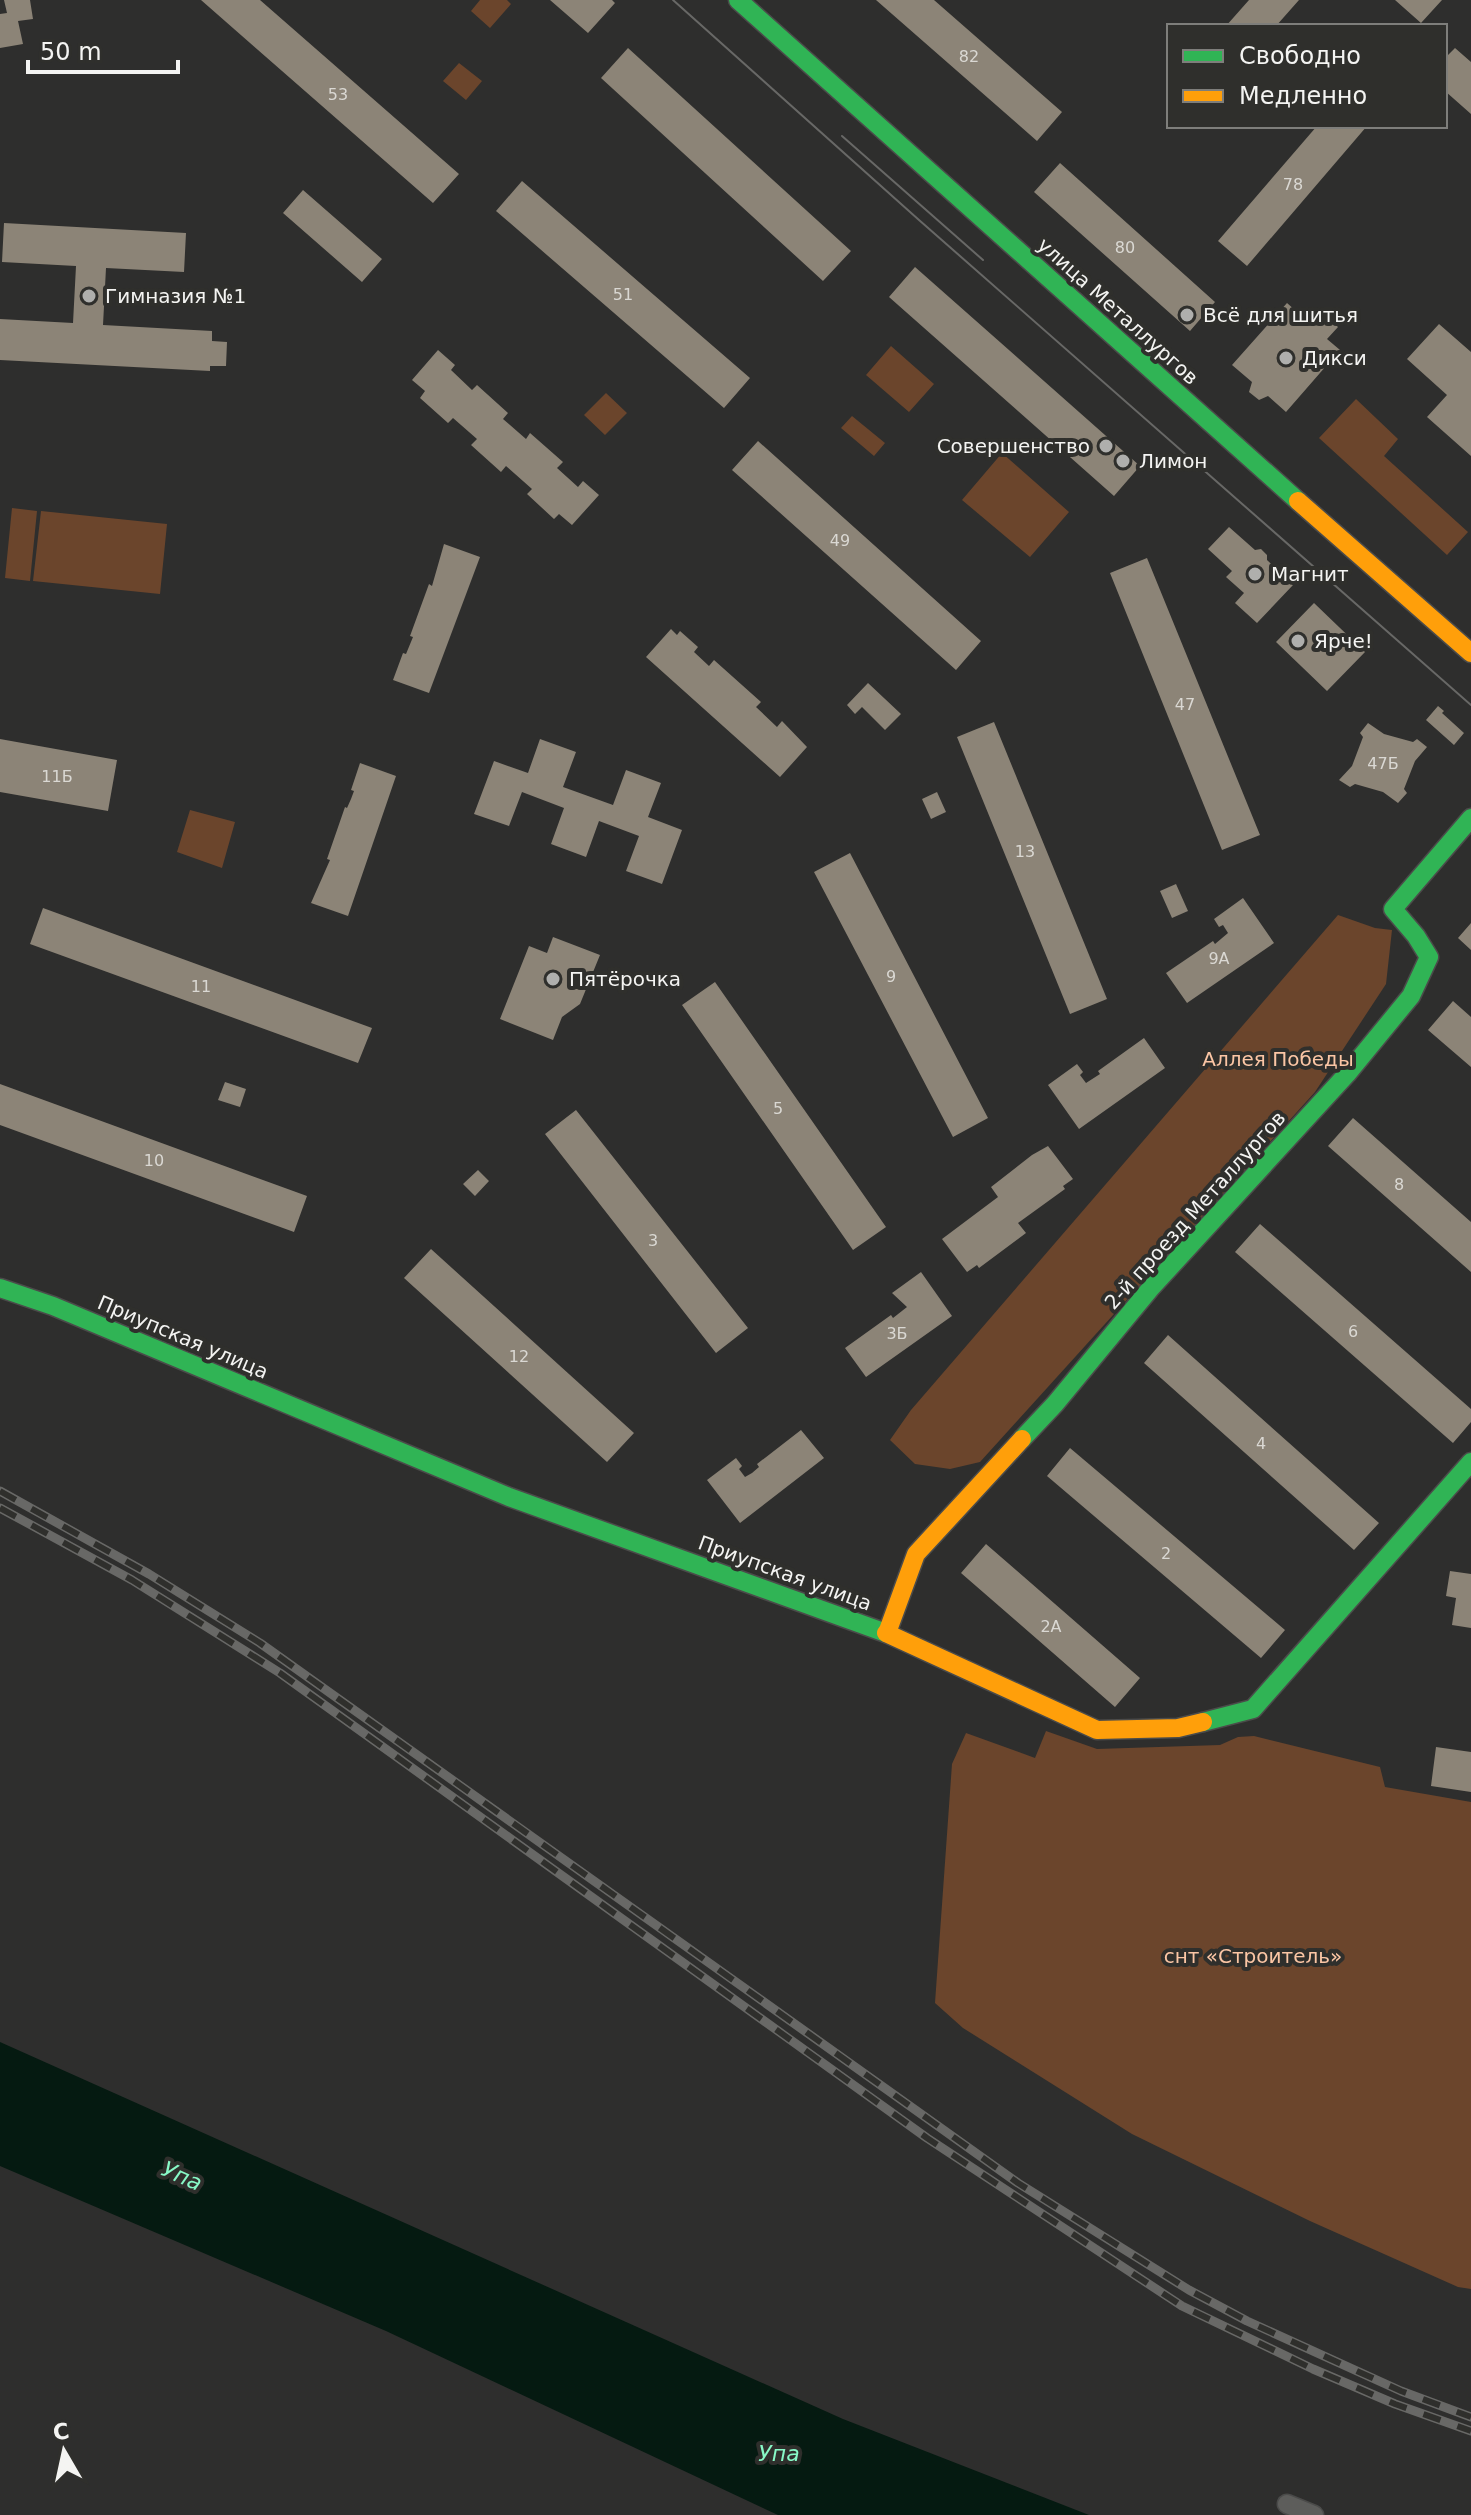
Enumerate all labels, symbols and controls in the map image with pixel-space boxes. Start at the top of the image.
scale bar [28,24,178,74]
legend [1167,24,1447,128]
text: 50 m [40,38,102,66]
text: Свободно [1239,42,1361,70]
house number: 82 [959,47,979,66]
text: Медленно [1239,82,1367,110]
house number: 53 [328,85,348,104]
house number: 78 [1283,175,1303,194]
street label: улица Металлургов [1033,233,1203,389]
house number: 80 [1115,238,1135,257]
place label: Гимназия №1 [105,284,246,308]
house number: 51 [613,285,633,304]
marker: Гимназия №1 [80,287,98,305]
place label: Всё для шитья [1203,303,1358,327]
marker: Всё для шитья [1178,306,1196,324]
place label: Дикси [1302,346,1367,370]
marker: Дикси [1277,349,1295,367]
place label: Совершенство [937,434,1090,458]
marker: Совершенство [1097,437,1115,455]
place label: Лимон [1139,449,1207,473]
marker: Лимон [1114,452,1132,470]
house number: 49 [830,531,850,550]
place label: Магнит [1271,562,1349,586]
marker: Магнит [1246,565,1264,583]
place label: Ярче! [1314,629,1373,653]
marker: Ярче! [1289,632,1307,650]
house number: 47 [1175,695,1195,714]
house number: 47Б [1367,754,1399,773]
house number: 11Б [41,767,73,786]
house number: 13 [1015,842,1035,861]
house number: 9А [1208,949,1230,968]
place label: Пятёрочка [569,967,681,991]
house number: 9 [886,967,896,986]
marker: Пятёрочка [544,970,562,988]
house number: 11 [191,977,211,996]
park label: Аллея Победы [1202,1047,1354,1071]
house number: 5 [773,1099,783,1118]
street label: 2-й проезд Металлургов [1100,1106,1290,1314]
house number: 10 [144,1151,164,1170]
house number: 8 [1394,1175,1404,1194]
house number: 3 [648,1231,658,1250]
street label: Приупская улица [94,1290,272,1384]
house number: 6 [1348,1322,1358,1341]
house number: 3Б [886,1324,908,1343]
house number: 12 [509,1347,529,1366]
house number: 4 [1256,1434,1266,1453]
street label: Приупская улица [695,1530,875,1616]
house number: 2 [1161,1544,1171,1563]
house number: 2А [1040,1617,1062,1636]
park label: снт «Строитель» [1164,1944,1342,1968]
water label: Упа [158,2156,206,2196]
north arrow [24,2411,104,2491]
text: С [51,2418,71,2445]
water label: Упа [758,2441,800,2466]

